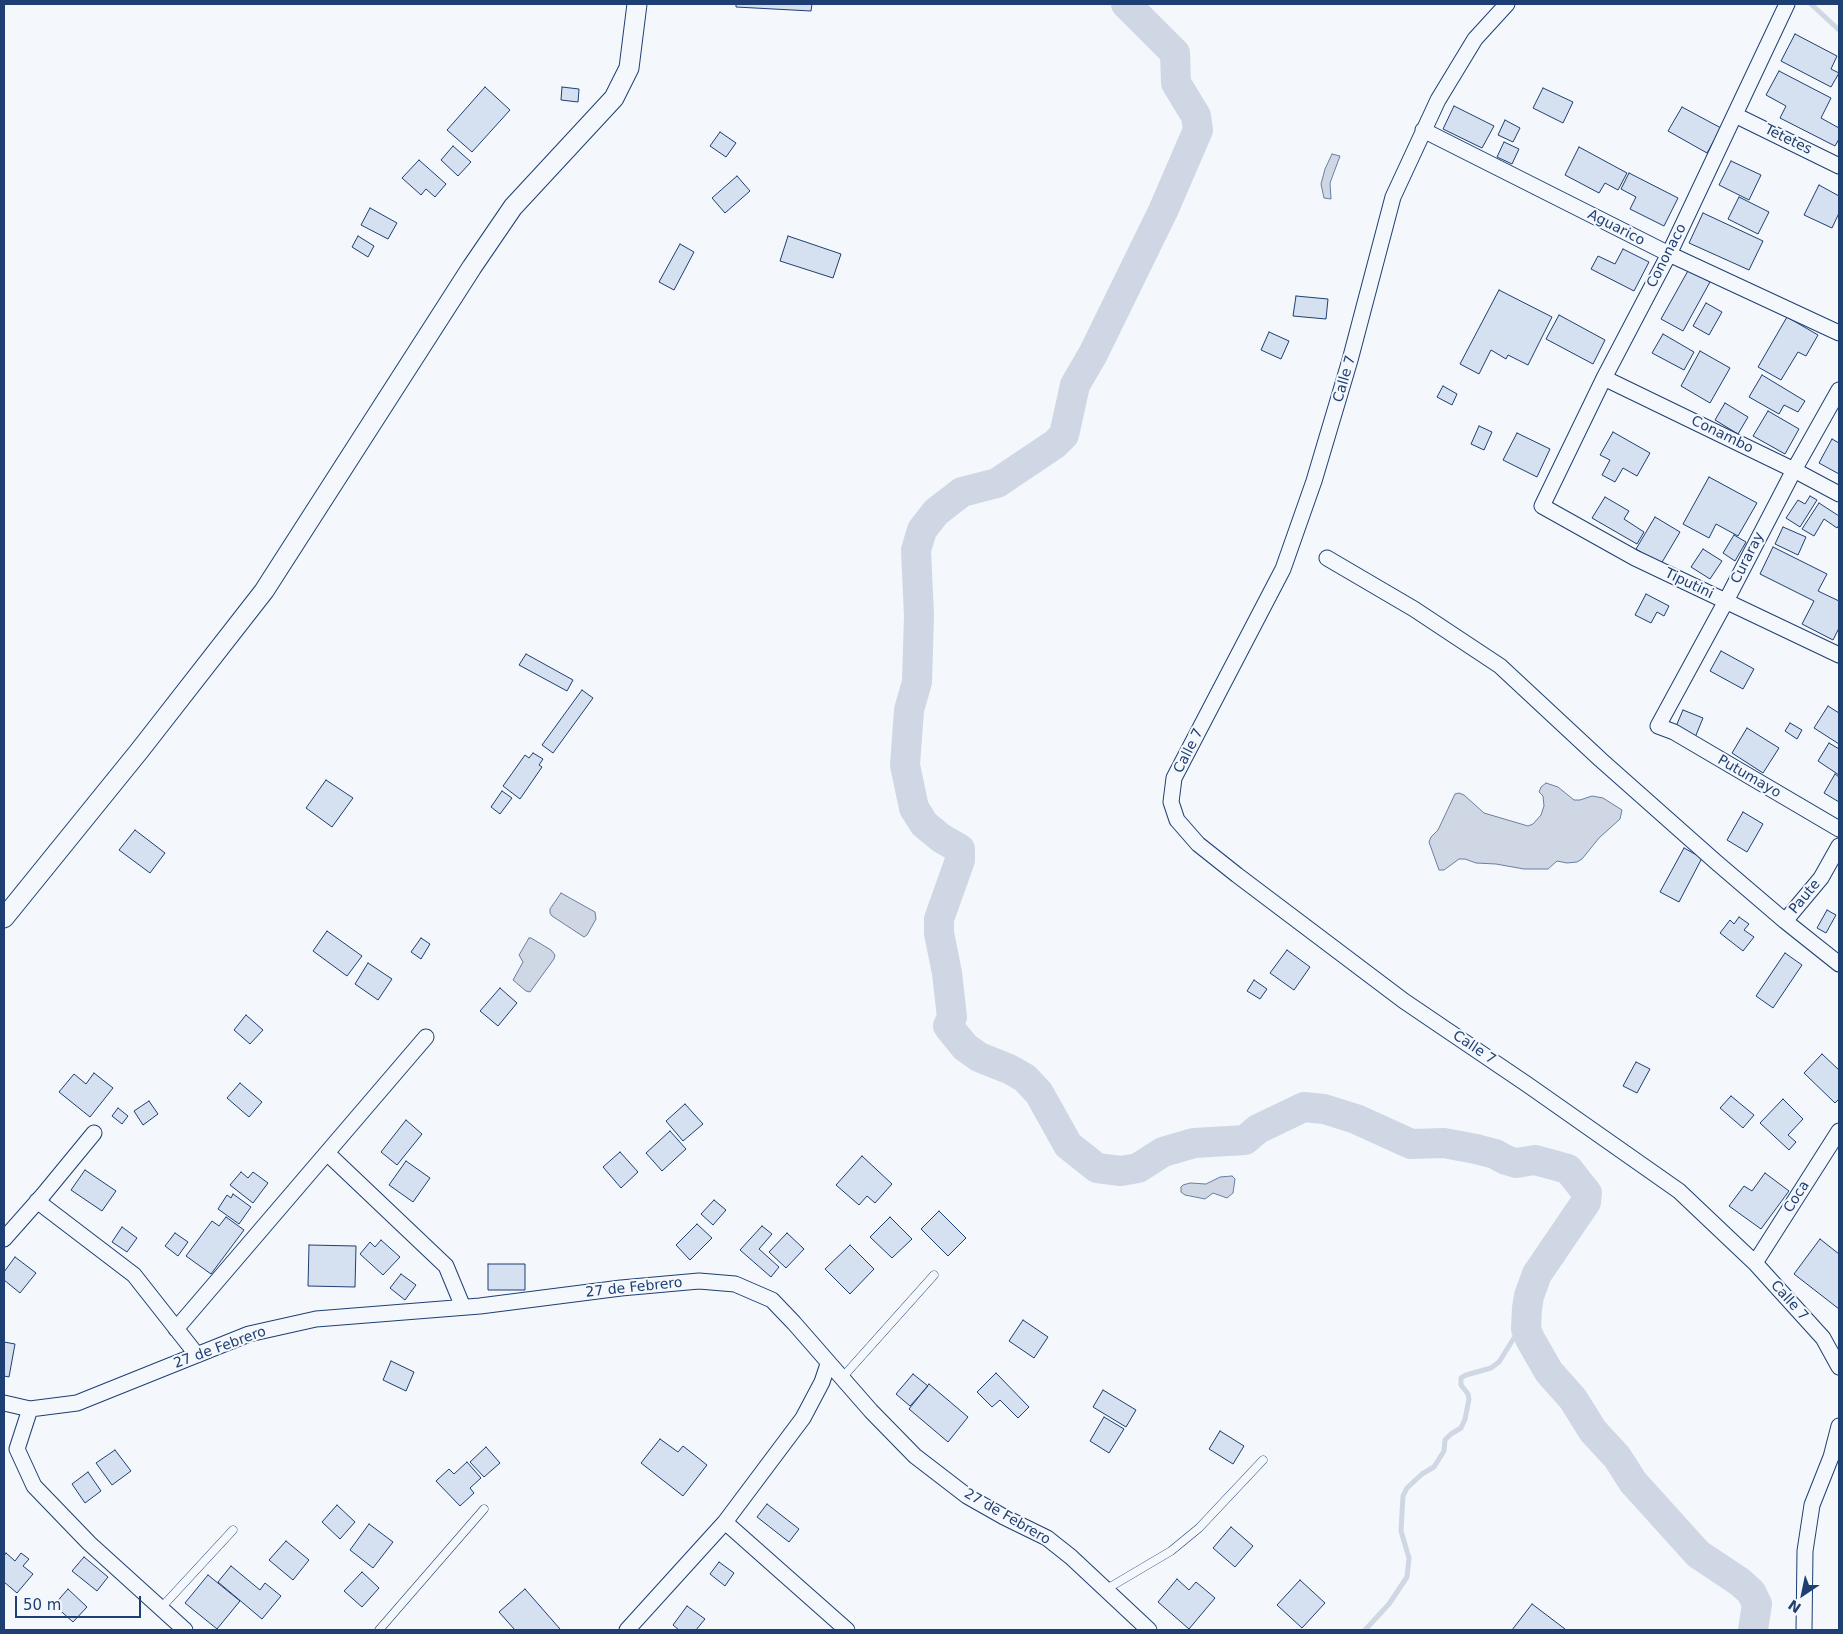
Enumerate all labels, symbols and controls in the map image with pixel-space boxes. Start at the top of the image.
street label: Tetetes [1762,121,1814,159]
street label: Aguarico [1585,206,1647,250]
street label: Cononaco [1644,221,1690,291]
street label: Calle 7 [1330,354,1360,404]
street label: Conambo [1688,413,1756,457]
street label: Curaray [1728,529,1768,587]
street label: Tiputini [1662,565,1716,603]
street label: Calle 7 [1171,726,1207,776]
street label: Putumayo [1714,752,1784,802]
street label: Paute [1786,877,1824,917]
street label: Calle 7 [1449,1028,1499,1068]
street label: Coca [1781,1178,1813,1216]
street label: 27 de Febrero [585,1275,683,1301]
street label: Calle 7 [1767,1278,1811,1324]
street label: 27 de Febrero [172,1324,268,1372]
street label: 27 de Febrero [961,1485,1053,1549]
north arrow [1778,1569,1828,1619]
scale bar [18,1586,144,1618]
text: 50 m [23,1596,61,1614]
text: N [1785,1597,1804,1616]

